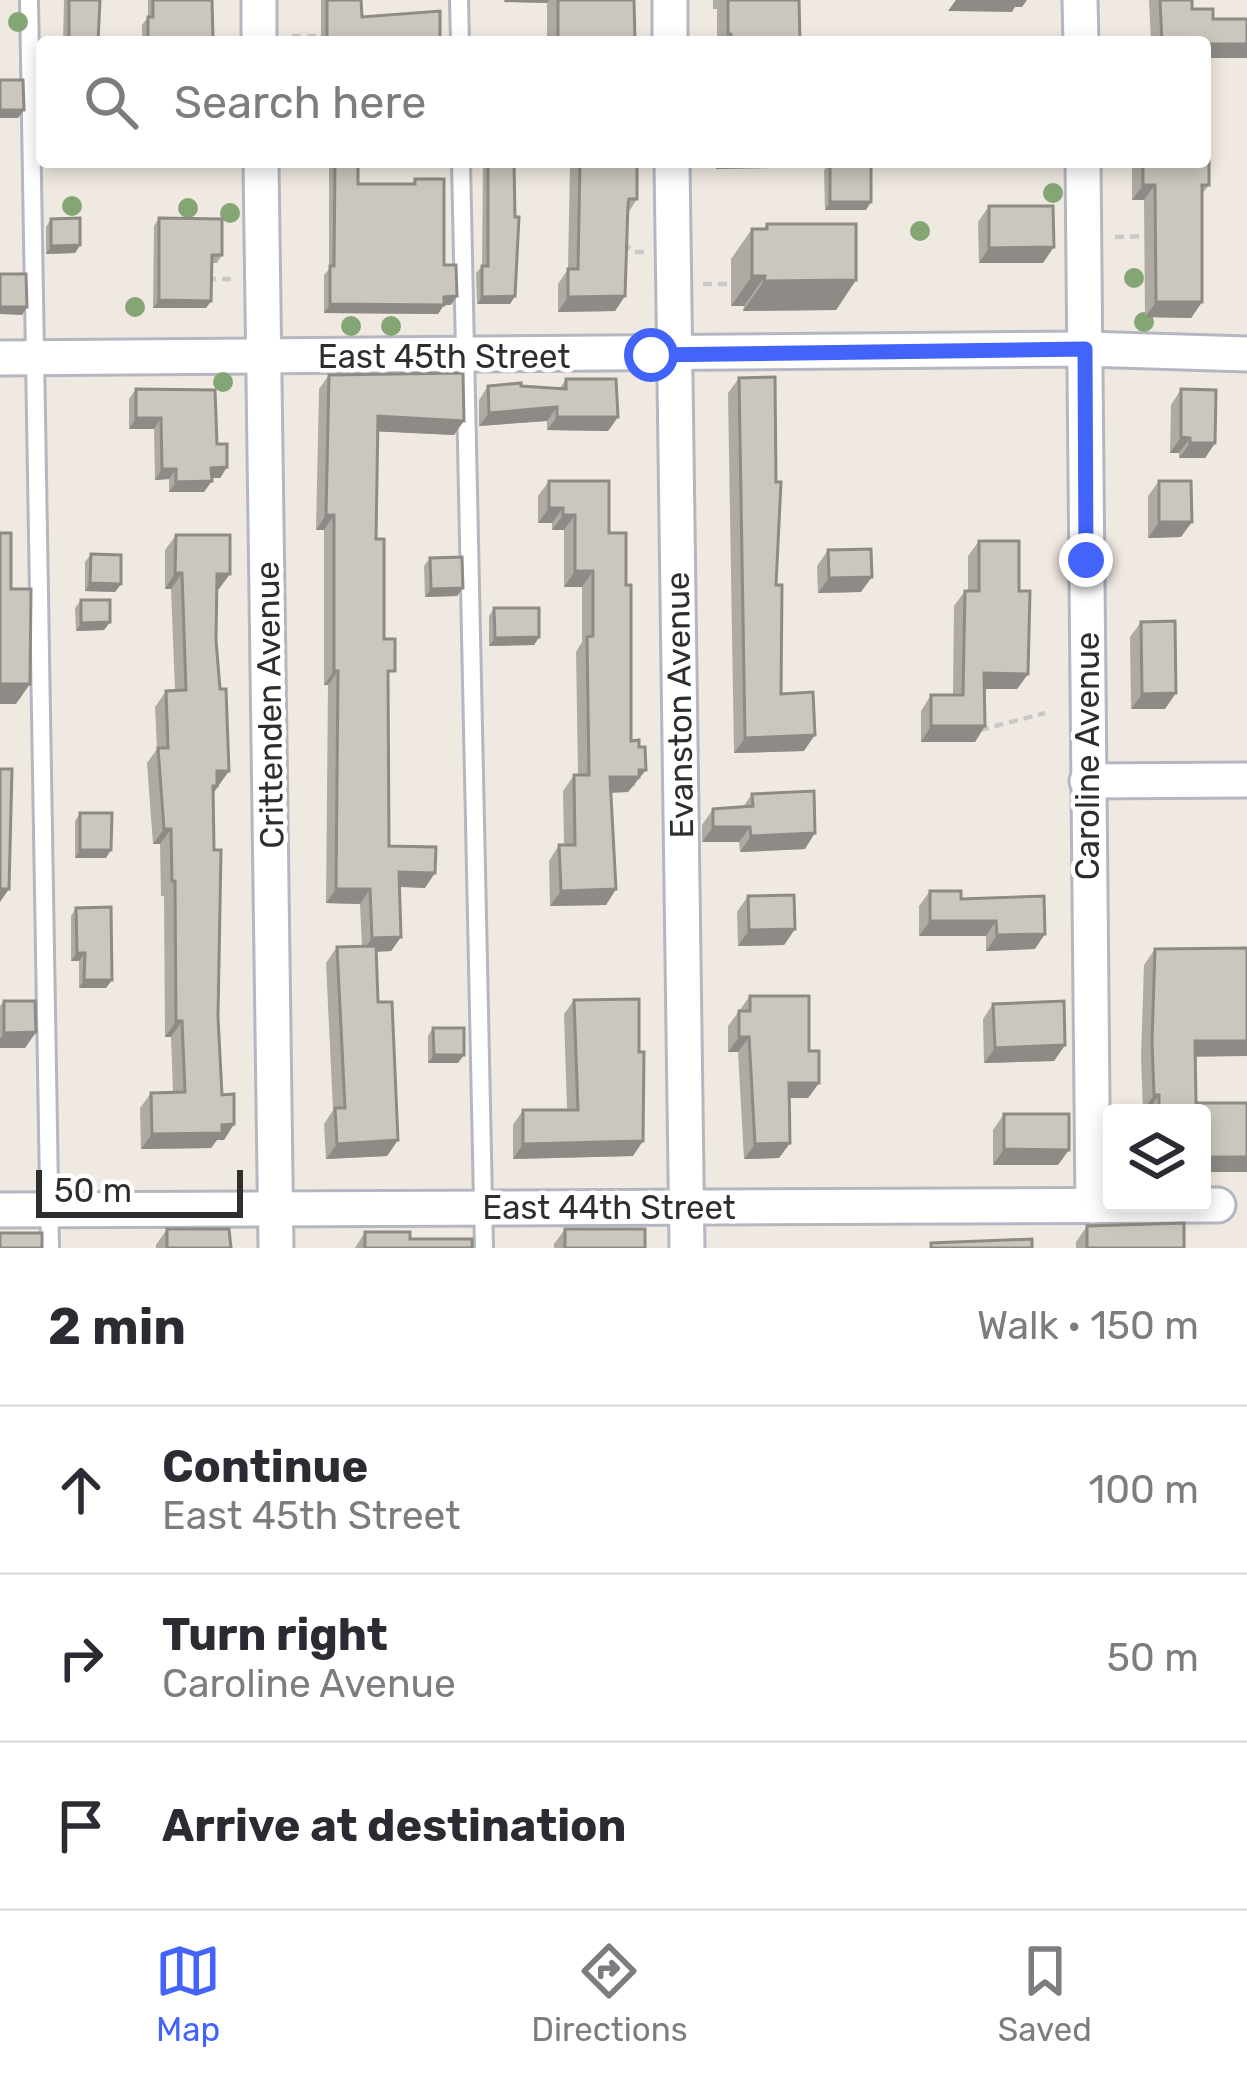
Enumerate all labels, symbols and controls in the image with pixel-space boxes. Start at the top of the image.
search box [36,36,1211,168]
icon: search [78,69,144,135]
text: Search here [174,76,426,129]
route start [624,328,678,382]
street label: East 45th Street [318,337,570,376]
route end [1059,533,1113,587]
street label: Crittenden Avenue [247,561,292,849]
street label: Evanston Avenue [658,571,701,839]
street label: Caroline Avenue [1068,632,1107,880]
map controls [1103,1104,1211,1212]
button: layers [1103,1104,1211,1212]
scale bar [36,1164,243,1217]
text: 50 m [54,1171,132,1210]
street label: East 44th Street [482,1188,736,1227]
text: 2 min [48,1296,186,1357]
text: Walk · 150 m [977,1303,1199,1349]
text: Continue [162,1440,368,1493]
icon: ahead [48,1457,114,1523]
text: 100 m [1089,1467,1199,1513]
text: East 45th Street [162,1493,461,1539]
text: Turn right [162,1608,388,1661]
icon: right [48,1625,114,1691]
text: 50 m [1107,1635,1199,1681]
text: Caroline Avenue [162,1661,456,1707]
icon: arrive [48,1793,114,1859]
text: Arrive at destination [162,1799,627,1852]
tab: Map [155,1938,221,2049]
tab: Directions [531,1938,688,2049]
tab: Saved [998,1938,1092,2049]

